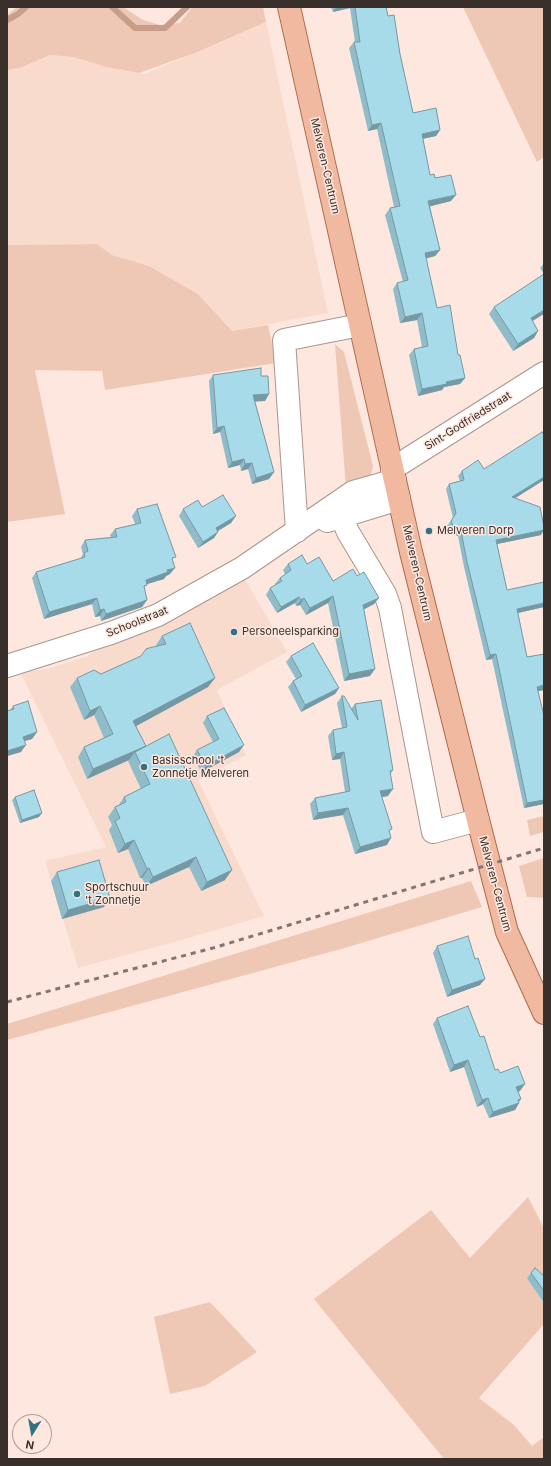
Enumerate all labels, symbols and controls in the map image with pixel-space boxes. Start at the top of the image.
street label: Melveren-Centrum [308,117,342,215]
street label: Sint-Godfriedstraat [422,389,514,453]
street label: Melveren-Centrum [400,524,434,622]
place label: Melveren Dorp [437,524,514,538]
marker: Melveren Dorp [424,526,434,536]
street label: Schoolstraat [104,604,170,640]
place label: Personeelsparking [242,625,339,639]
marker: Personeelsparking [229,627,239,637]
place label: Basisschool 't Zonnetje Melveren [152,754,249,780]
marker: Basisschool 't Zonnetje Melveren [139,762,149,772]
street label: Melveren-Centrum [476,835,514,933]
place label: Sportschuur 't Zonnetje [85,881,149,907]
marker: Sportschuur 't Zonnetje [72,889,82,899]
north arrow [12,1414,52,1454]
text: N [24,1437,35,1452]

